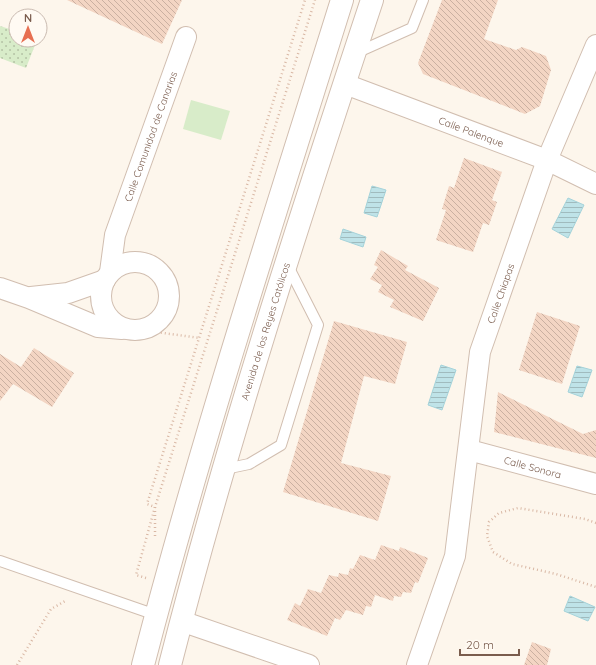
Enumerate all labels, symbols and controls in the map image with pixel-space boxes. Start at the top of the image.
north arrow [8,8,48,48]
text: N [24,11,32,25]
street label: Calle Comunidad de Canarias [121,70,180,204]
street label: Calle Palenque [437,114,506,150]
street label: Avenida de los Reyes Católicos [238,261,293,402]
street label: Calle Chiapas [484,262,517,325]
street label: Calle Sonora [503,454,563,481]
scale bar [460,631,519,657]
text: 20 m [466,637,494,652]

